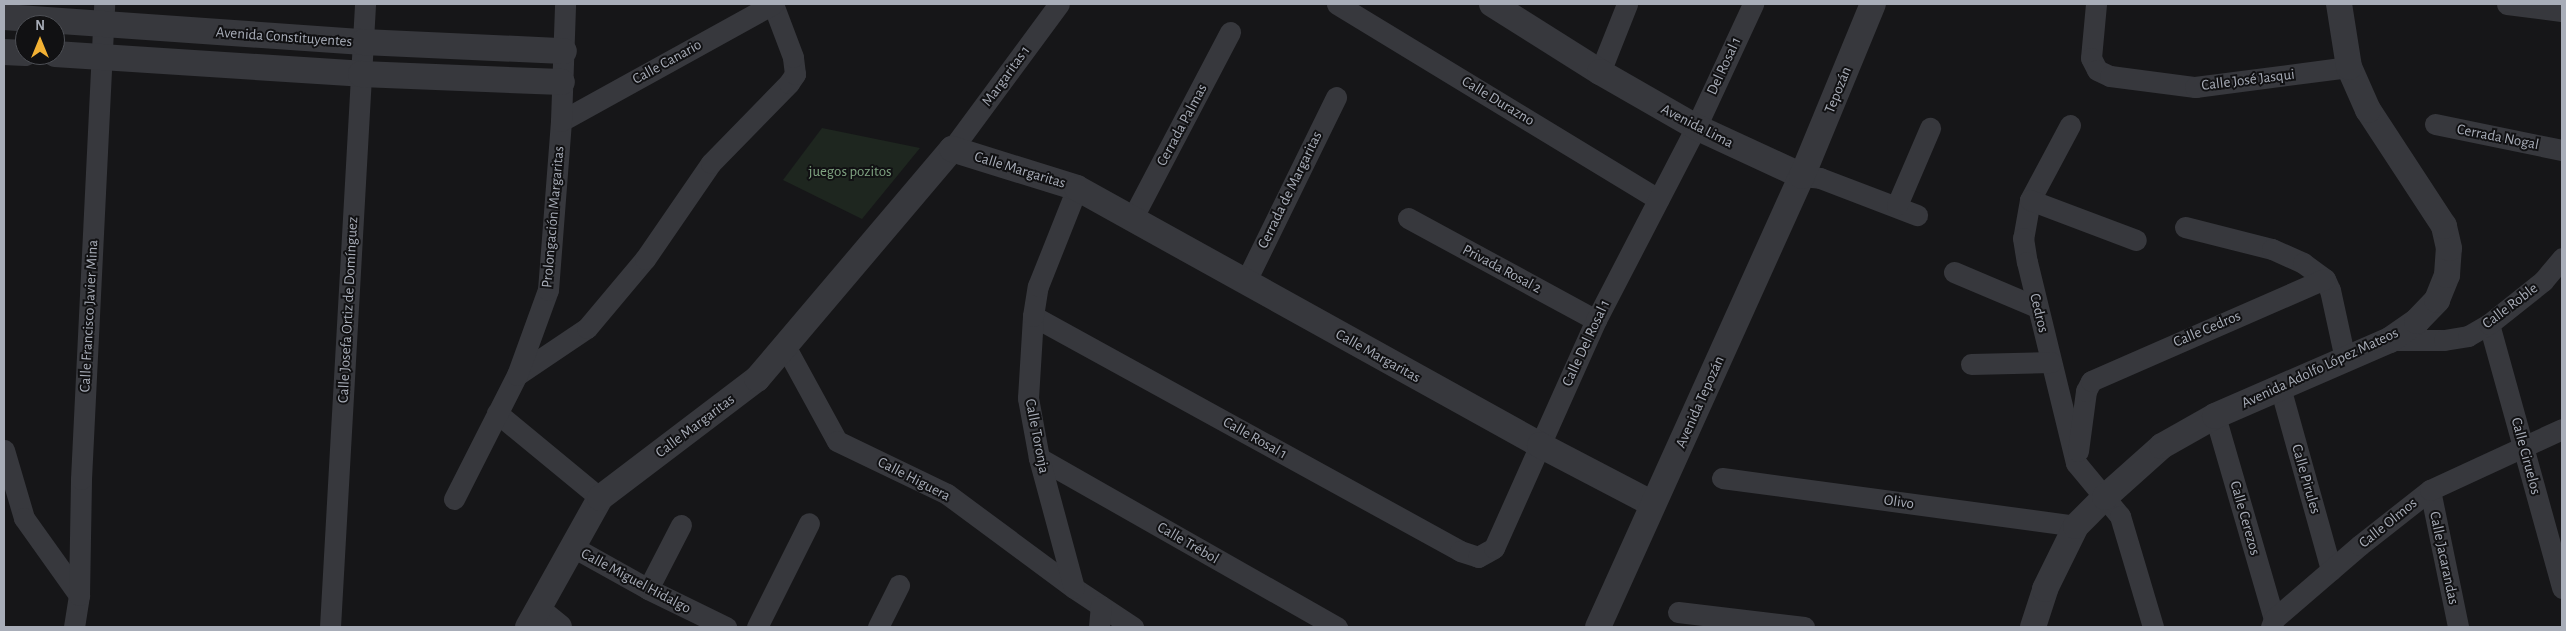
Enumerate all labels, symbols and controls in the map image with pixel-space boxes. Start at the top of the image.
north arrow [15,15,65,65]
text: N [35,19,45,33]
street label: Avenida Constituyentes [215,23,353,51]
street label: Del Rosal 1 [1703,34,1745,98]
street label: Calle Canario [629,36,705,88]
street label: Margaritas 1 [978,42,1034,110]
street label: Tepozán [1821,64,1855,116]
street label: Calle José Jasqui [2200,65,2296,95]
street label: Calle Durazno [1458,72,1538,130]
street label: Cerrada Palmas [1153,81,1211,169]
street label: Avenida Lima [1658,100,1736,152]
street label: Cerrada Nogal [2455,120,2541,154]
street label: Cerrada de Margaritas [1254,128,1326,252]
street label: Prolongación Margaritas [538,145,568,289]
street label: Calle Margaritas [972,148,1068,192]
park label: juegos pozitos [808,163,892,181]
street label: Calle Josefa Ortiz de Domínguez [334,216,362,404]
street label: Calle Francisco Javier Mina [76,239,102,393]
street label: Privada Rosal 2 [1459,241,1545,297]
street label: Calle Roble [2479,279,2541,333]
street label: Cedros [2025,291,2053,335]
street label: Calle Del Rosal 1 [1558,297,1614,389]
street label: Calle Cedros [2171,307,2243,351]
street label: Avenida Adolfo López Mateos [2239,324,2401,412]
street label: Calle Margaritas [1332,325,1424,387]
street label: Avenida Tepozán [1672,353,1728,451]
street label: Calle Margaritas [652,390,738,462]
street label: Calle Toronja [1021,397,1053,475]
street label: Calle Rosal 1 [1220,413,1290,463]
street label: Calle Ciruelos [2507,416,2545,496]
street label: Calle Pirules [2287,442,2325,516]
street label: Calle Higuera [875,453,953,505]
street label: Calle Cerezos [2226,479,2264,557]
street label: Olivo [1883,491,1915,513]
street label: Calle Olmos [2355,494,2421,552]
street label: Calle Jacarandas [2425,510,2463,606]
street label: Calle Trébol [1154,518,1222,568]
street label: Calle Miguel Hidalgo [578,544,694,618]

